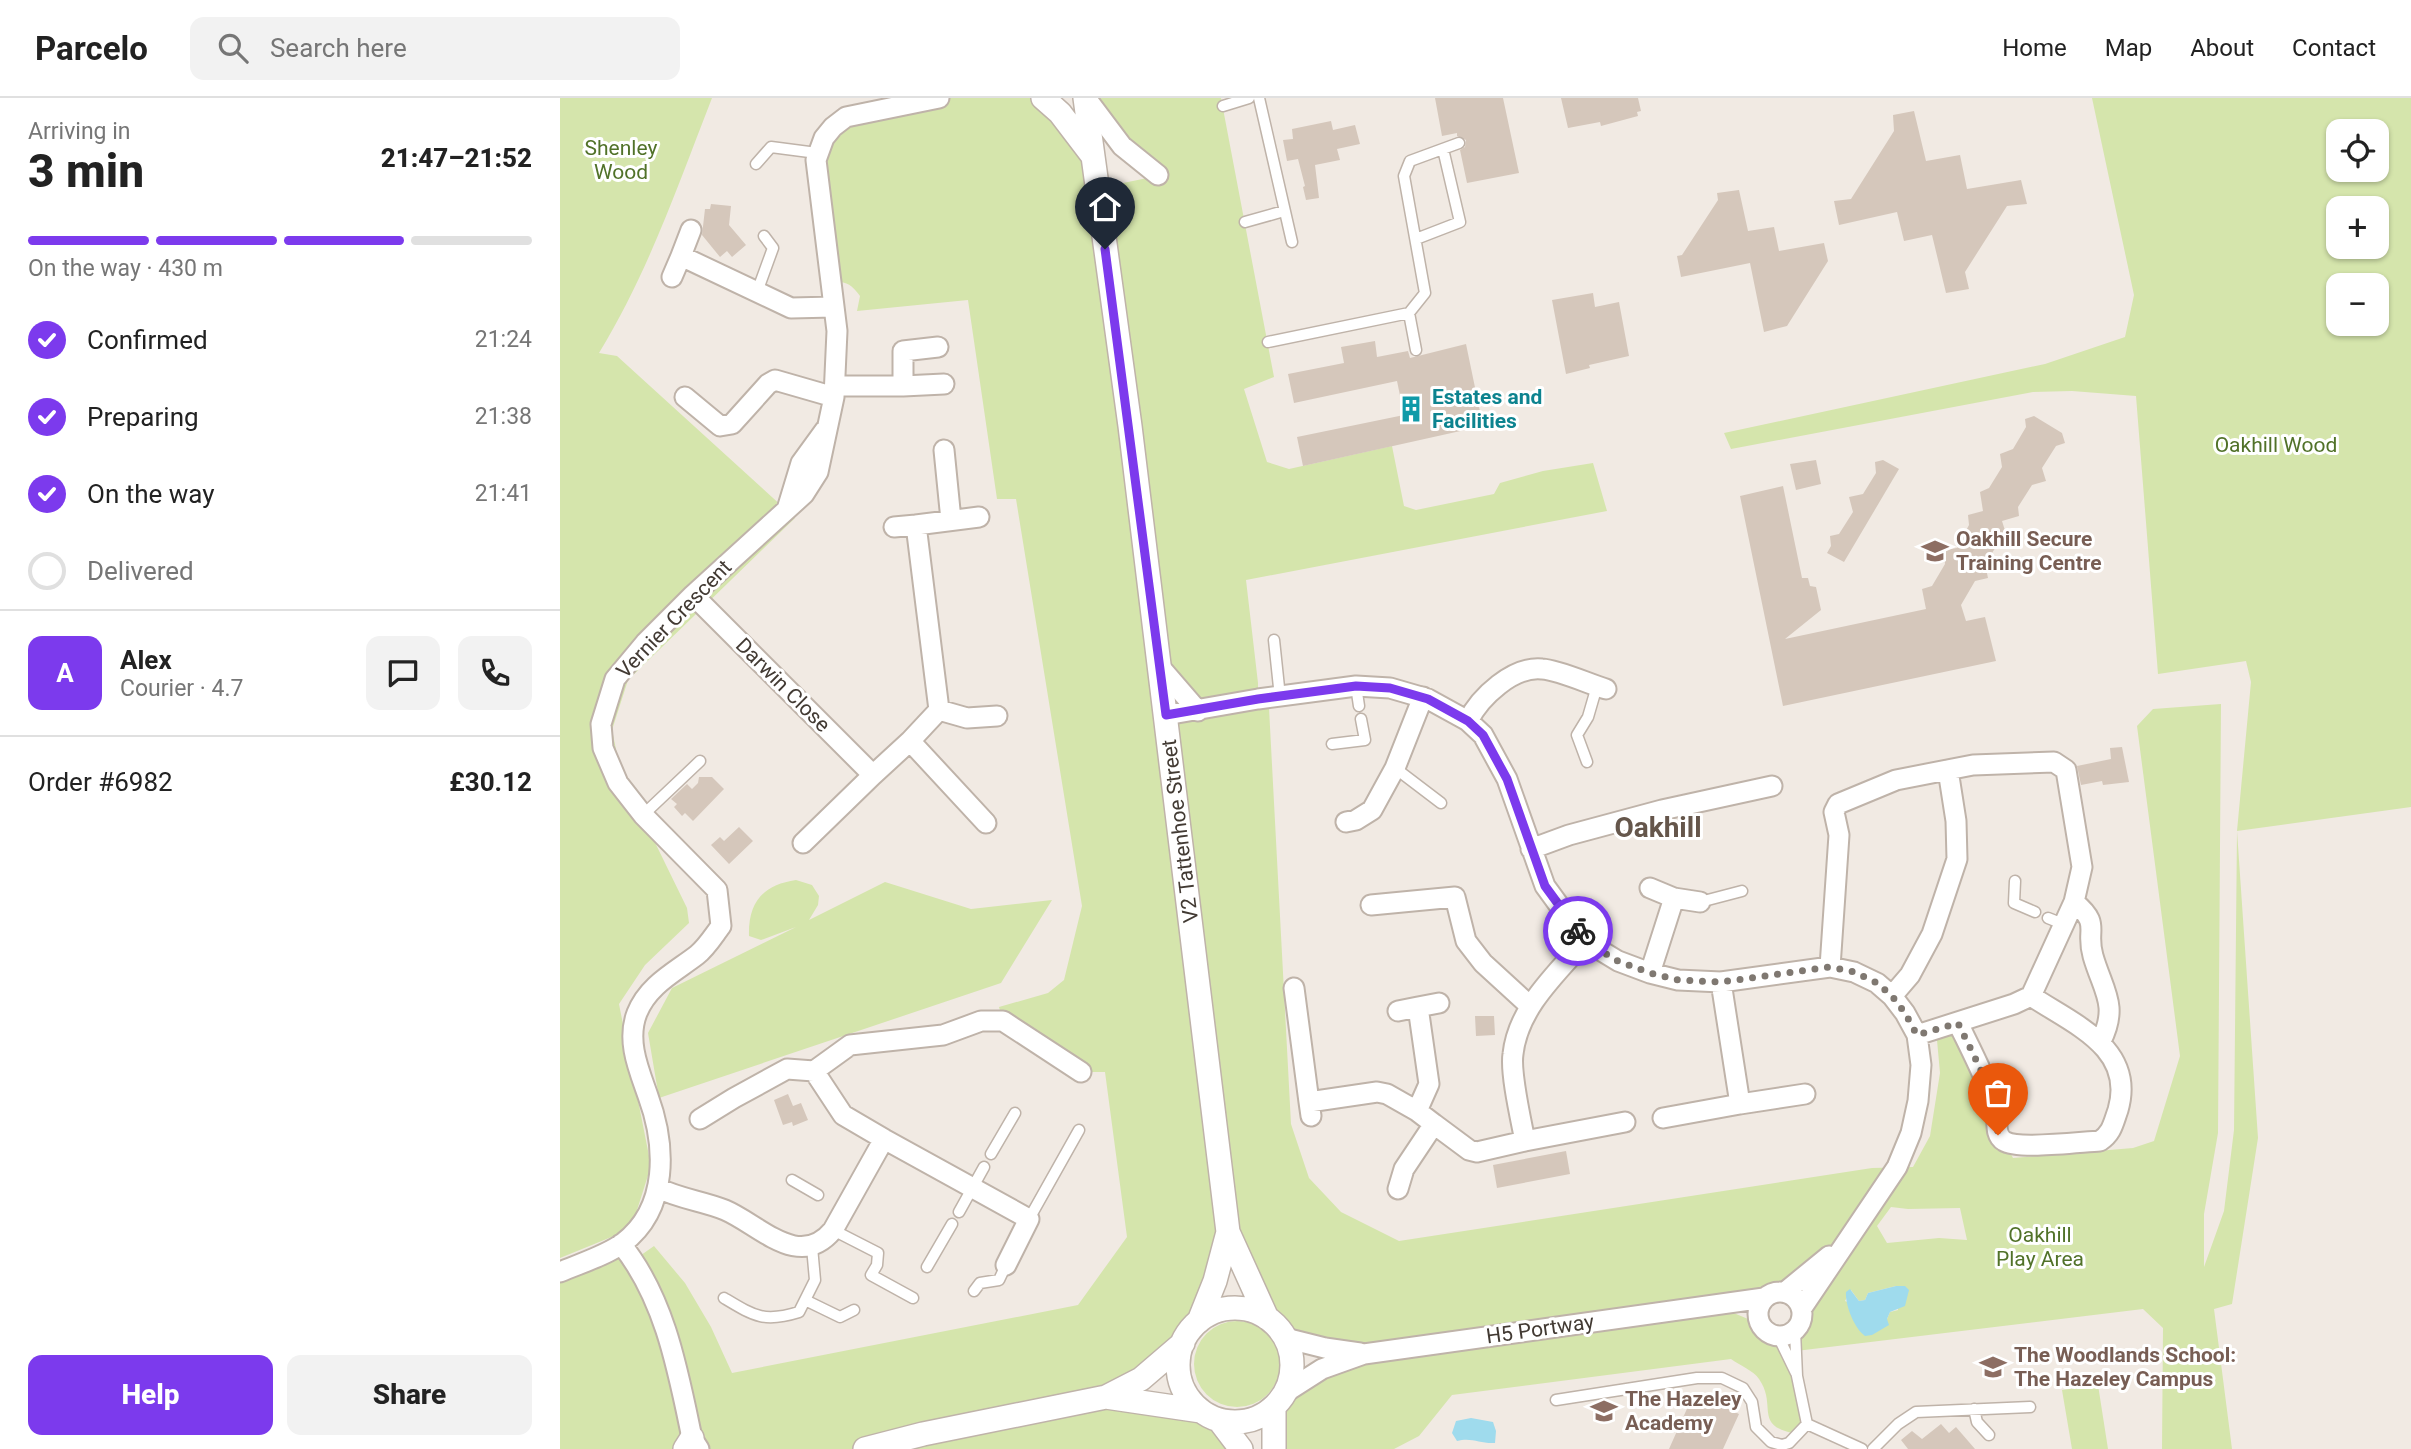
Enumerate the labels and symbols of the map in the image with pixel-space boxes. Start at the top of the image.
park label: Shenley Wood [585,136,657,184]
pin [1075,177,1135,249]
place label: Estates and Facilities [1432,385,1542,433]
building icon: Estates and Facilities [1396,394,1426,424]
park label: Oakhill Wood [2215,433,2337,457]
place label: Oakhill Secure Training Centre [1956,527,2102,575]
school or university icon: Oakhill Secure Training Centre [1920,536,1950,566]
street label: Vernier Crescent [612,555,736,683]
street label: Darwin Close [731,633,835,737]
street label: V2 Tattenhoe Street [1157,738,1203,924]
district label: Oakhill [1614,811,1702,844]
courier [1543,896,1613,966]
pin [1968,1063,2028,1135]
park label: Oakhill Play Area [1996,1223,2084,1271]
street label: H5 Portway [1485,1310,1595,1348]
place label: The Woodlands School: The Hazeley Campus [2014,1343,2236,1391]
school or university icon: The Woodlands School: The Hazeley Campus [1978,1352,2008,1382]
place label: The Hazeley Academy [1625,1387,1742,1435]
school or university icon: The Hazeley Academy [1589,1396,1619,1426]

